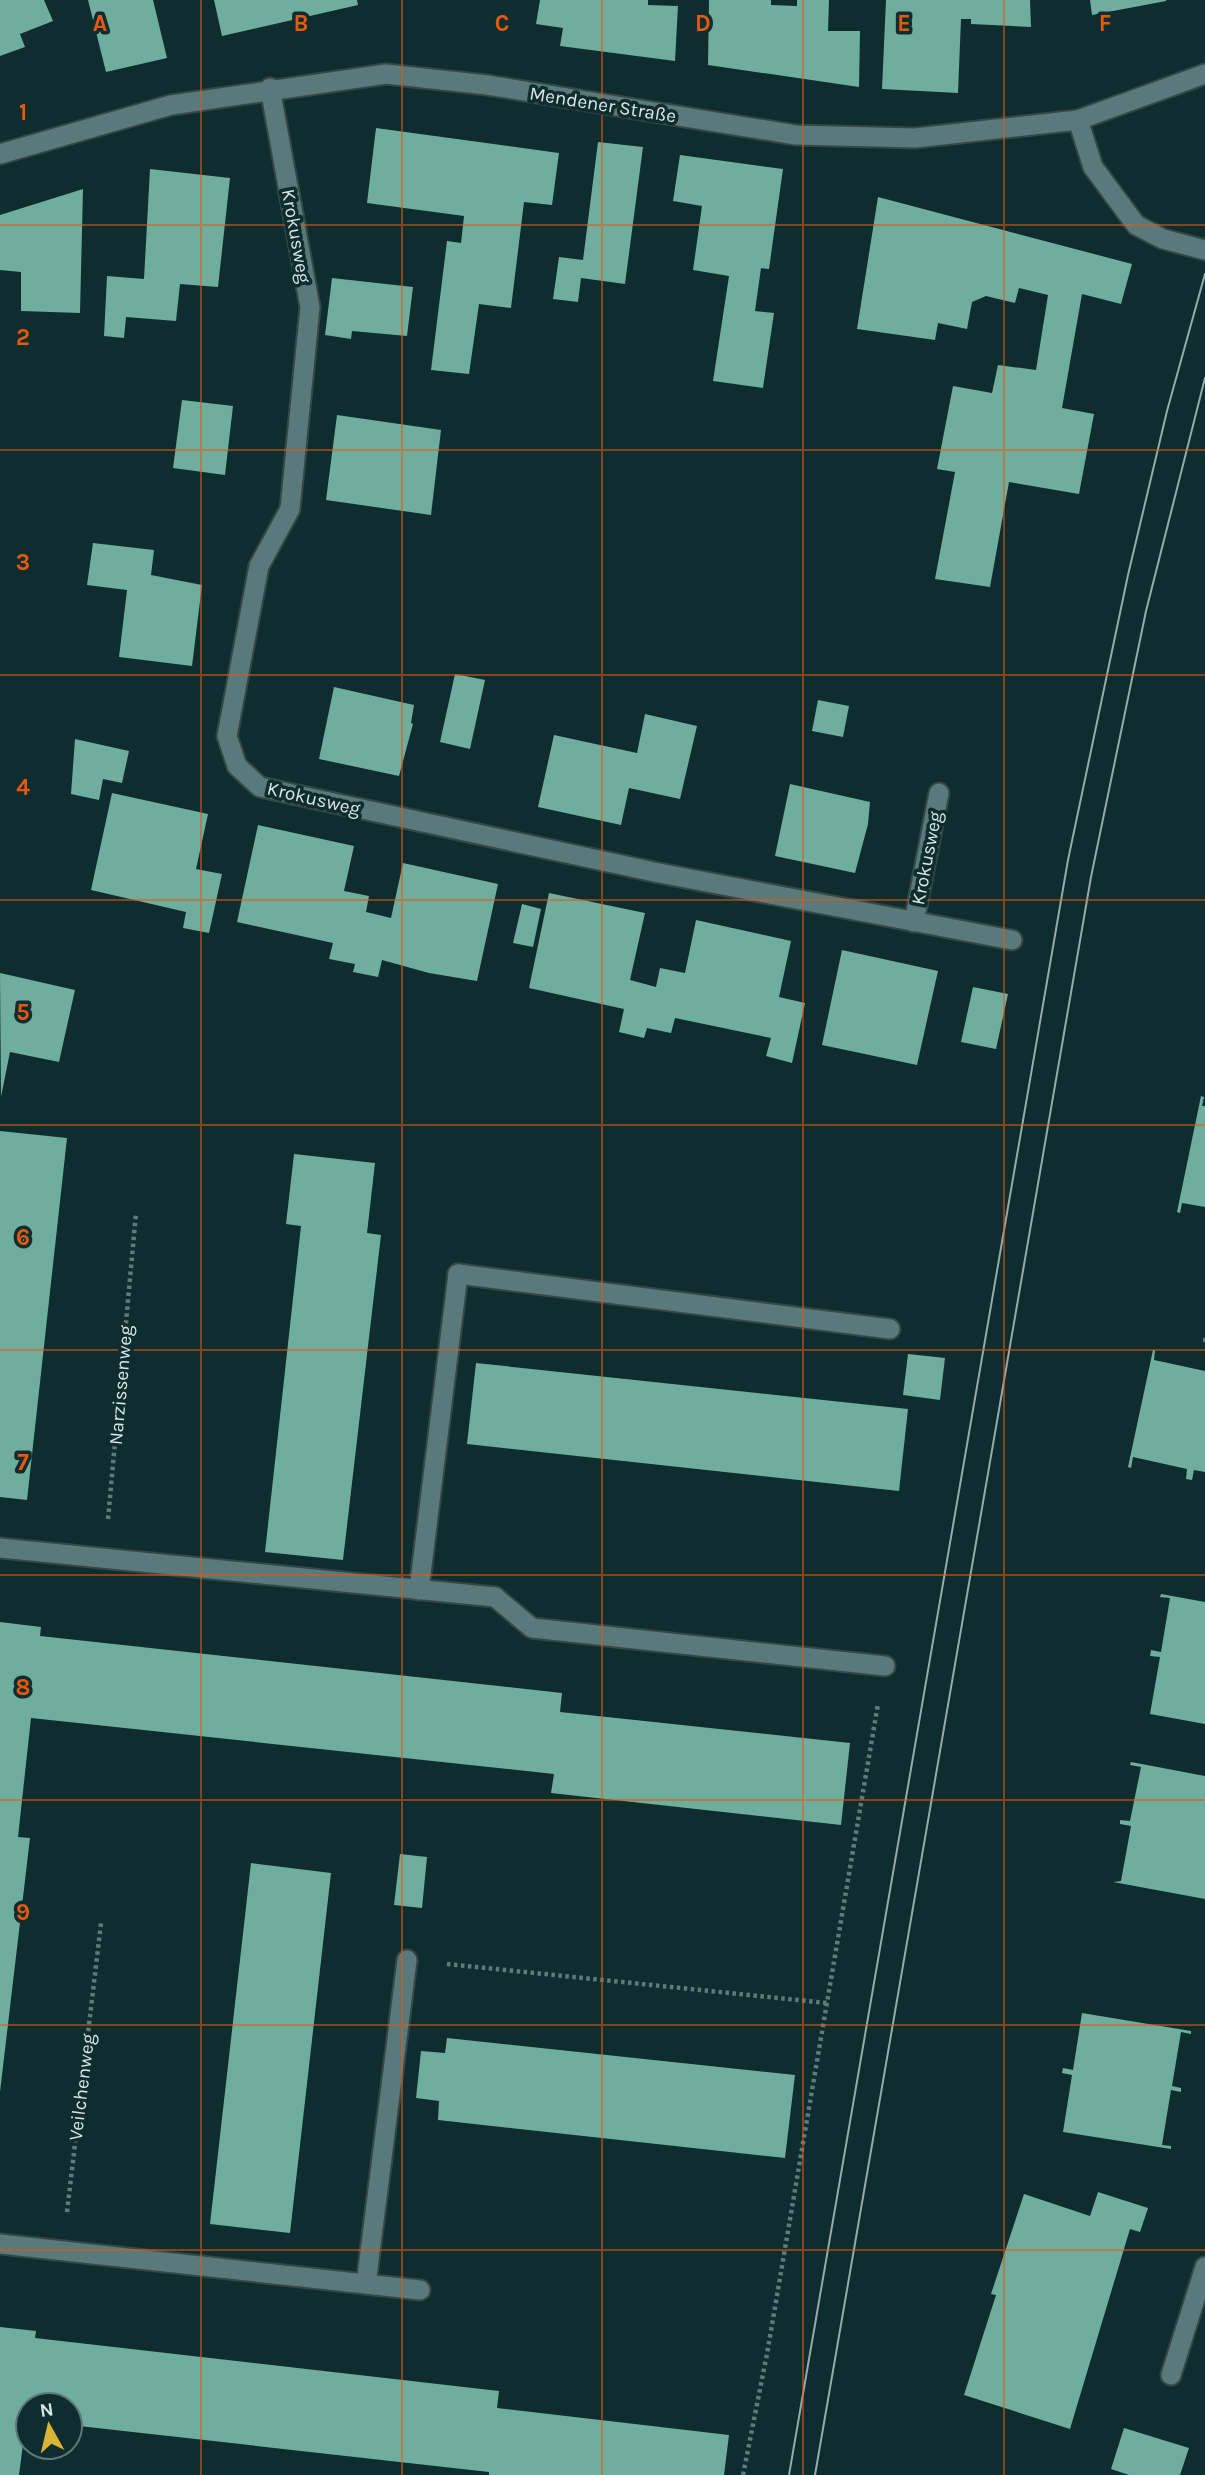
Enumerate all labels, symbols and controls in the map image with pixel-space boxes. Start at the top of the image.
text: A [93,10,107,37]
text: B [294,10,308,37]
text: C [495,10,509,37]
text: D [695,10,711,37]
text: E [897,10,911,37]
text: F [1099,10,1111,37]
street label: Mendener Straße [528,83,678,127]
text: 1 [19,99,27,126]
street label: Krokusweg [277,187,315,285]
text: 2 [16,324,30,351]
text: 3 [16,549,30,576]
text: 4 [16,774,30,801]
street label: Krokusweg [265,778,363,820]
street label: Krokusweg [907,809,947,907]
text: 5 [16,999,30,1026]
text: 6 [16,1224,30,1251]
street label: Narzissenweg [105,1324,137,1446]
text: 7 [17,1449,29,1476]
text: 8 [16,1674,30,1701]
text: 9 [16,1899,30,1926]
street label: Veilchenweg [65,2032,99,2142]
north arrow [14,2391,84,2461]
text: N [38,2398,55,2422]

